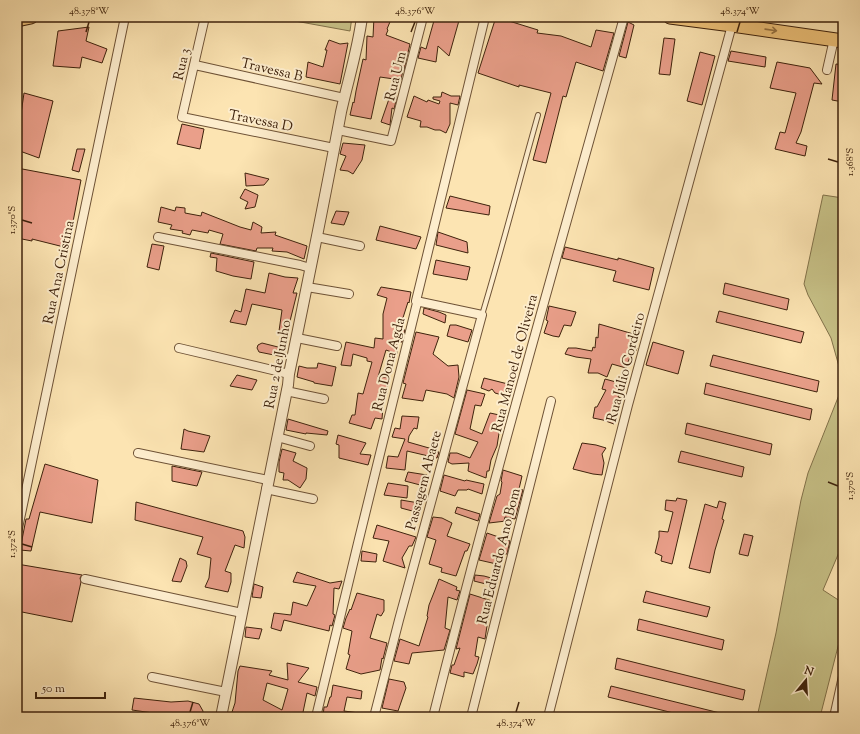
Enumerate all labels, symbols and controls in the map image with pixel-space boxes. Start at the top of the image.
text: 48.378°W [69,4,109,19]
text: 48.376°W [395,4,435,19]
text: 48.374°W [720,4,760,19]
one-way arrow [764,26,777,34]
street label: Rua 3 [170,46,196,83]
street label: Rua Um [381,49,413,103]
street label: Travessa B [239,54,305,88]
street label: Travessa D [227,106,294,138]
text: 1.368°S [843,148,858,176]
text: 1.370°S [5,206,20,234]
street label: Rua Ana Cristina [39,218,81,326]
street label: Rua Manoel de Oliveira [488,292,544,435]
street label: Rua Júlio Cordeiro [603,310,651,425]
street label: Rua Dona Agda [369,315,411,413]
street label: Rua 2 de Junho [261,318,297,411]
street label: Passagem Abaete [402,429,448,532]
text: 1.370°S [843,472,858,500]
street label: Rua Eduardo Ano Bom [473,486,527,627]
text: 1.372°S [5,530,20,558]
north arrow [786,660,826,700]
text: N [801,662,816,680]
scale bar [36,674,105,700]
text: 50 m [41,680,65,698]
text: 48.376°W [170,716,210,731]
text: 48.374°W [496,716,536,731]

